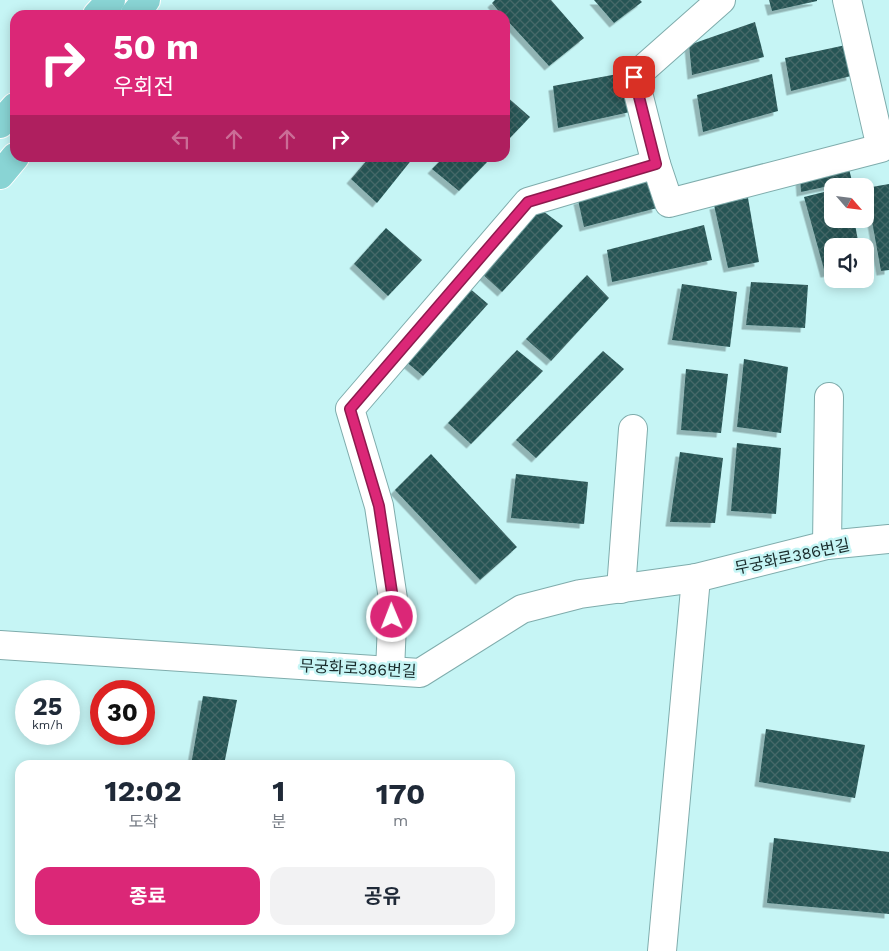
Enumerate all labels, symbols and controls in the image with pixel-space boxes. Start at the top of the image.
text: 50 m [113,26,199,68]
icon: right [30,30,95,95]
pin [613,56,655,98]
icon: arrive [620,63,648,91]
text: 우회전 [113,74,174,99]
icon: left [167,125,195,153]
icon: ahead [220,125,248,153]
icon: ahead [273,125,301,153]
icon: right [326,125,354,153]
north arrow [824,178,874,228]
map controls [824,178,874,288]
button: sound [824,238,874,288]
street label: 무궁화로386번길 [733,535,851,578]
position arrow [365,590,417,642]
street label: 무궁화로386번길 [299,656,417,681]
speed limit sign: 30 [90,680,155,745]
text: 25 [33,692,62,721]
text: km/h [32,718,63,732]
text: 12:02 [105,773,182,808]
text: 1 [272,773,285,808]
text: 170 [376,776,425,811]
text: m [393,811,408,830]
text: 도착 [128,812,158,831]
text: 분 [271,812,286,831]
button: 종료 [35,867,260,925]
button: 공유 [270,867,495,925]

